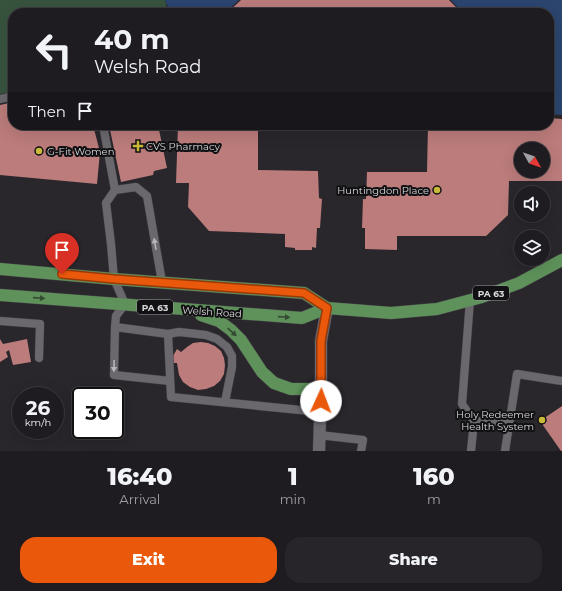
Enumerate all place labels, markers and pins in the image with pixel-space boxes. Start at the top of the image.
place label: CVS Pharmacy [146,140,220,153]
marker: CVS Pharmacy [133,141,143,151]
place label: G-Fit Women [47,145,114,158]
marker: G-Fit Women [34,146,44,156]
place label: Huntingdon Place [337,184,429,197]
marker: Huntingdon Place [432,185,442,195]
pin [45,233,79,274]
place label: Holy Redeemer Health System [456,408,534,433]
marker: Holy Redeemer Health System [537,415,547,425]

